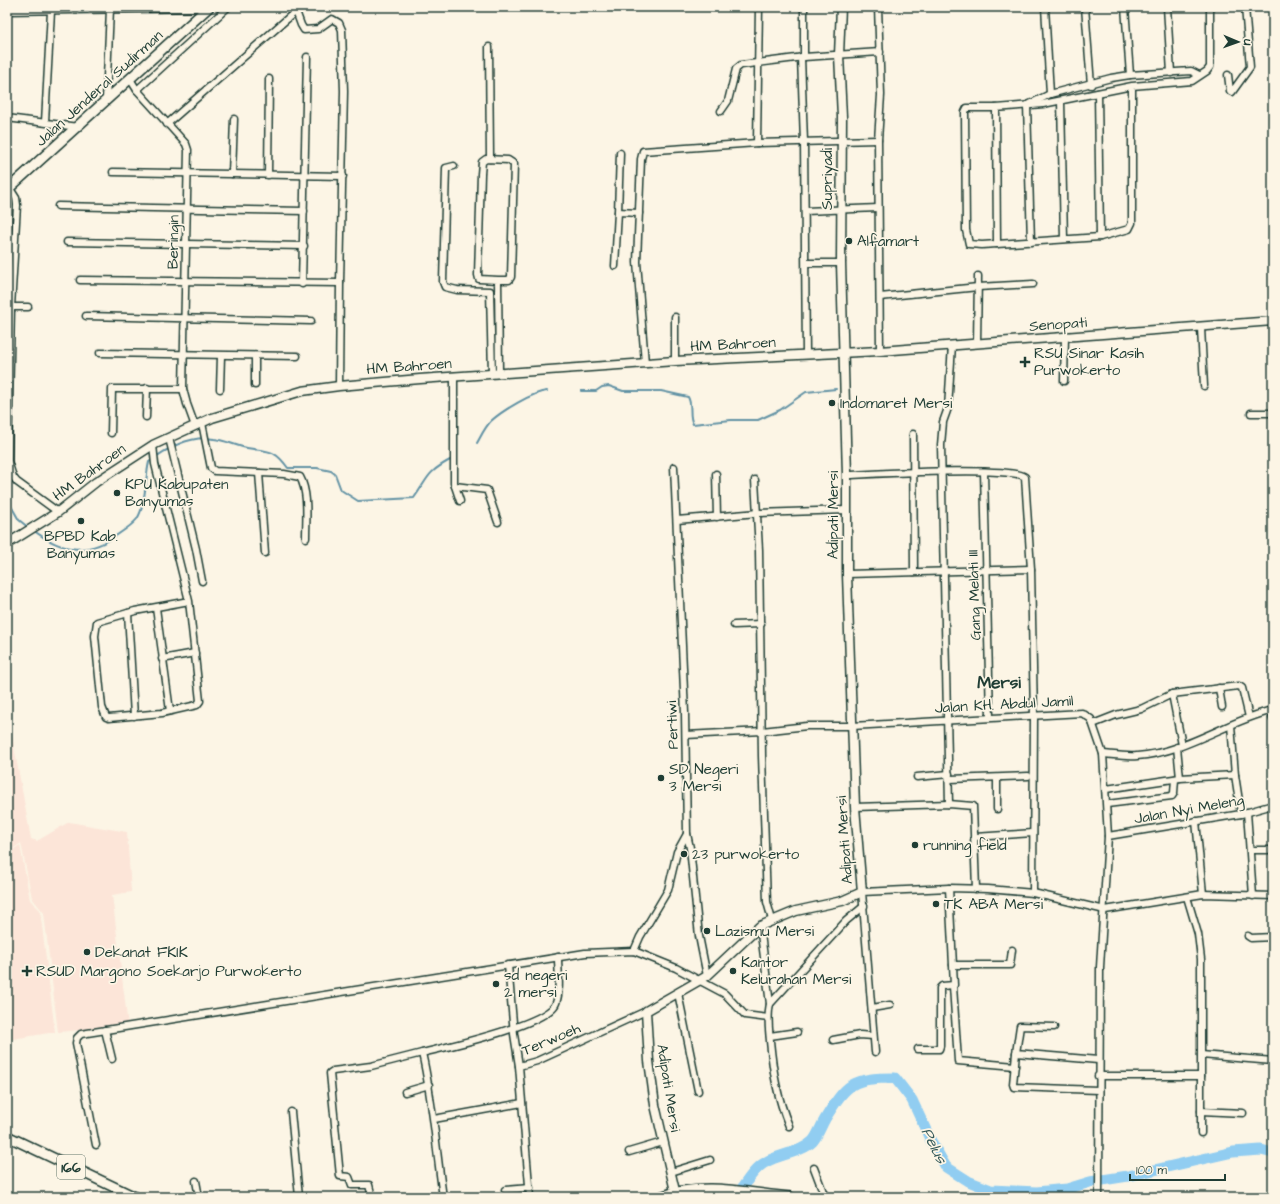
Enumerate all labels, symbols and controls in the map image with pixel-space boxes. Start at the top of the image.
north arrow [1218,22,1258,62]
street label: Jalan Jenderal Sudirman [31,25,168,151]
text: U [1240,38,1255,46]
street label: Supriyadi [817,147,839,210]
street label: Beringin [163,214,185,269]
place label: Alfamart [857,231,919,252]
marker: Alfamart [844,236,854,246]
street label: Senopati [1028,312,1088,337]
street label: HM Bahroen [690,332,777,357]
place label: RSU Sinar Kasih Purwokerto [1034,343,1145,381]
street label: HM Bahroen [366,353,453,380]
marker: RSU Sinar Kasih Purwokerto [1019,356,1031,368]
place label: Indomaret Mersi [840,393,953,414]
marker: Indomaret Mersi [827,398,837,408]
street label: HM Bahroen [49,438,130,506]
street label: Adipati Mersi [823,470,844,559]
place label: KPU Kabupaten Banyumas [125,474,229,513]
marker: KPU Kabupaten Banyumas [112,488,122,498]
marker: BPBD Kab. Banyumas [76,516,86,526]
place label: BPBD Kab. Banyumas [44,526,118,565]
street label: Gang Melati III [962,549,988,641]
district label: Mersi [977,671,1021,695]
street label: Jalan KH. Abdul Jamil [934,690,1074,719]
street label: Pertiwi [661,700,684,750]
place label: SD Negeri 3 Mersi [669,759,739,797]
marker: SD Negeri 3 Mersi [656,773,666,783]
street label: Jalan Nyi Meleng [1132,789,1246,830]
street label: Adipati Mersi [831,794,858,885]
place label: running field [923,835,1007,857]
marker: running field [910,840,920,850]
place label: 23 purwokerto [692,844,800,865]
marker: 23 purwokerto [679,849,689,859]
place label: TK ABA Mersi [944,894,1044,915]
marker: TK ABA Mersi [931,899,941,909]
place label: Lazismu Mersi [715,921,815,942]
marker: Lazismu Mersi [702,926,712,936]
place label: Dekanat FKIK [95,942,188,963]
marker: Dekanat FKIK [82,947,92,957]
place label: Kantor Kelurahan Mersi [741,952,852,990]
place label: RSUD Margono Soekarjo Purwokerto [36,961,302,983]
marker: RSUD Margono Soekarjo Purwokerto [21,965,33,977]
place label: sd negeri 2 mersi [504,965,568,1003]
marker: Kantor Kelurahan Mersi [728,966,738,976]
marker: sd negeri 2 mersi [491,979,501,989]
street label: Terwoeh [519,1017,584,1061]
street label: Adipati Mersi [651,1043,686,1134]
water label: Pelus [916,1124,953,1168]
road number: 166 [57,1155,85,1179]
scale bar [1130,1156,1225,1182]
text: 100 m [1136,1162,1167,1179]

